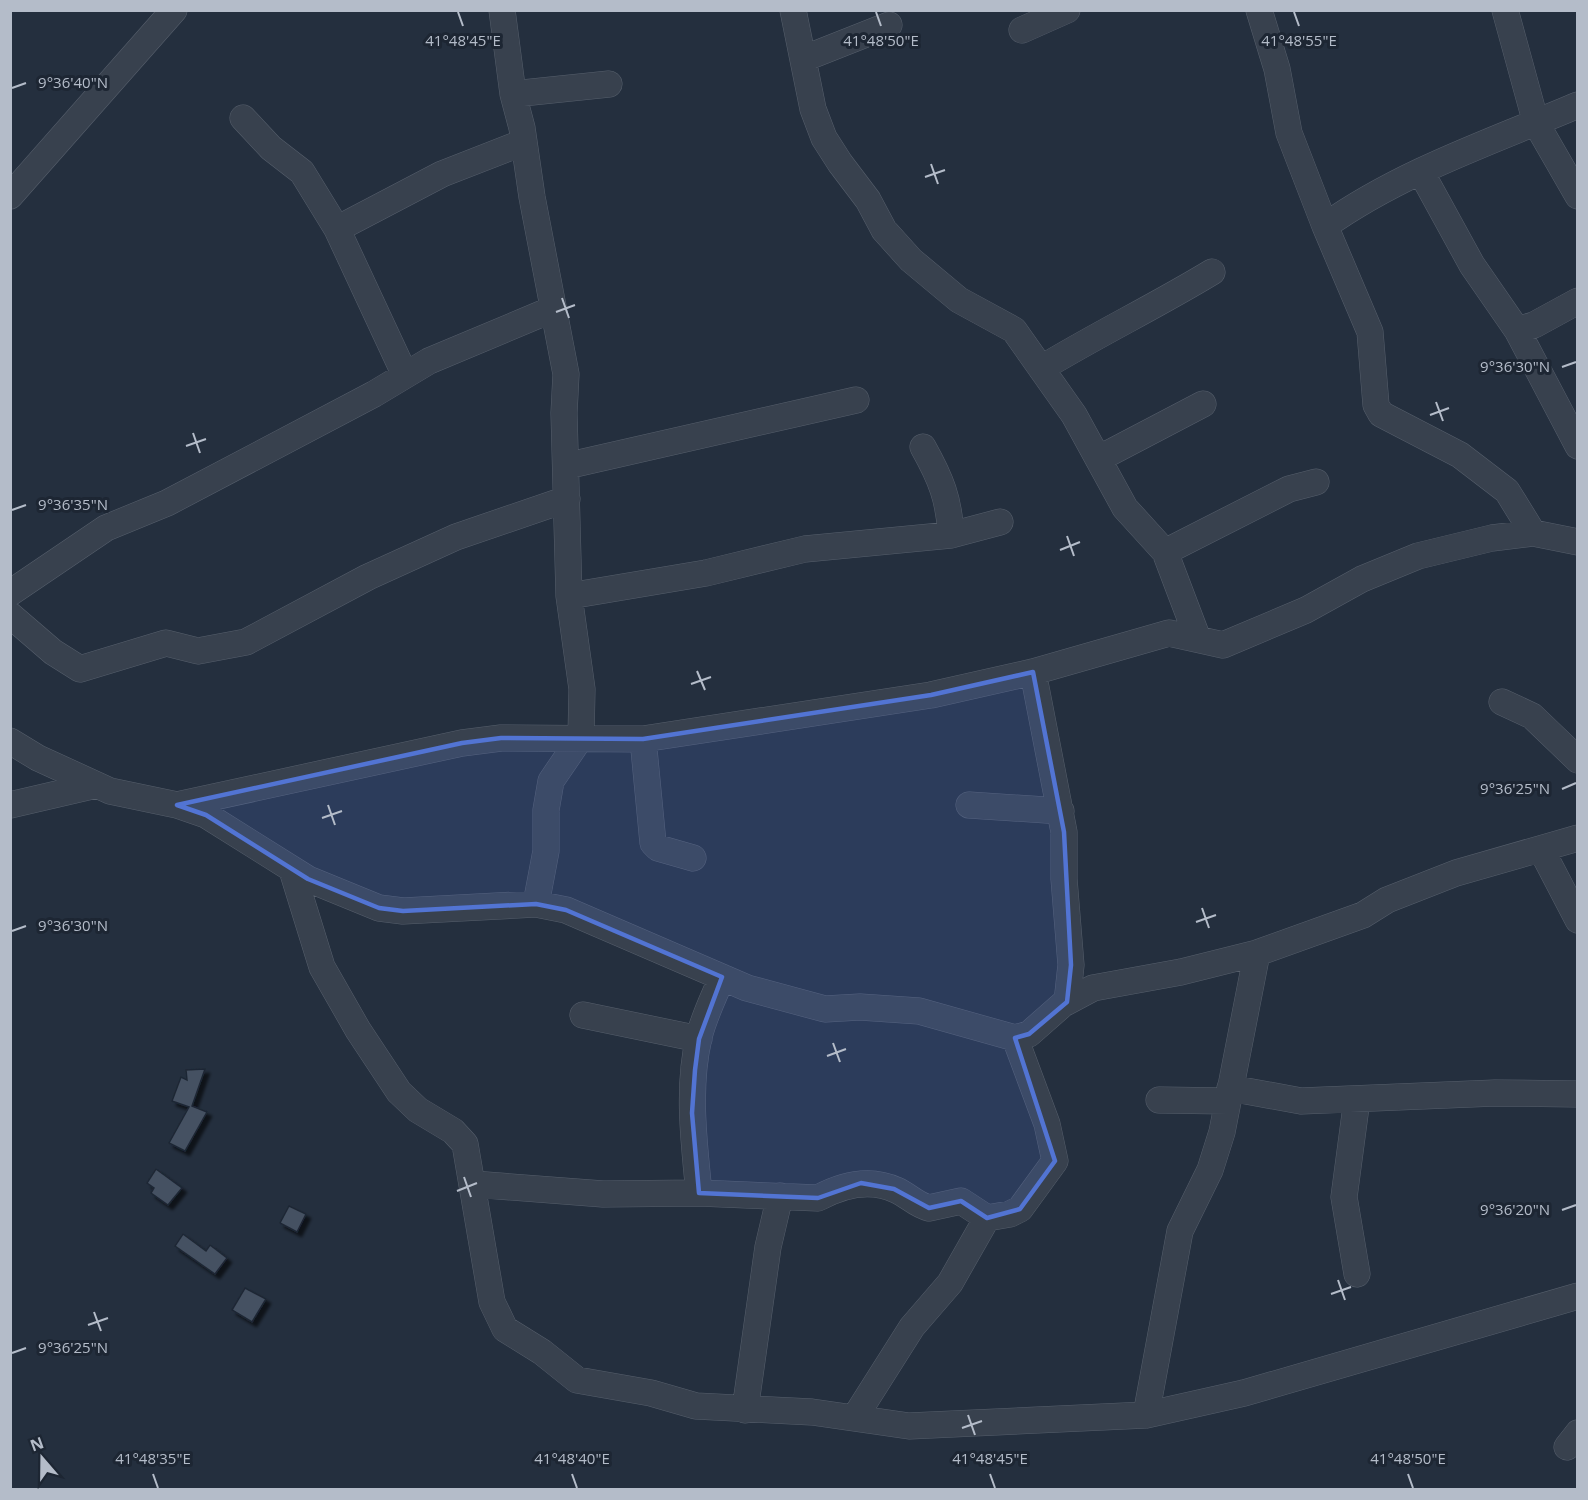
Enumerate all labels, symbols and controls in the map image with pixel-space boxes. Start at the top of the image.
text: 41°48'45"E [425,30,501,50]
text: 41°48'50"E [843,30,919,50]
text: 41°48'55"E [1261,30,1337,50]
text: 9°36'40"N [38,72,108,92]
text: 9°36'30"N [1480,356,1550,376]
text: 9°36'35"N [38,494,108,514]
text: 9°36'25"N [1480,778,1550,798]
text: 9°36'30"N [38,915,108,935]
text: 9°36'20"N [1480,1199,1550,1219]
text: 9°36'25"N [38,1337,108,1357]
north arrow [12,1428,72,1488]
text: N [27,1431,47,1456]
text: 41°48'35"E [115,1448,191,1468]
text: 41°48'40"E [534,1448,610,1468]
text: 41°48'45"E [952,1448,1028,1468]
text: 41°48'50"E [1370,1448,1446,1468]

